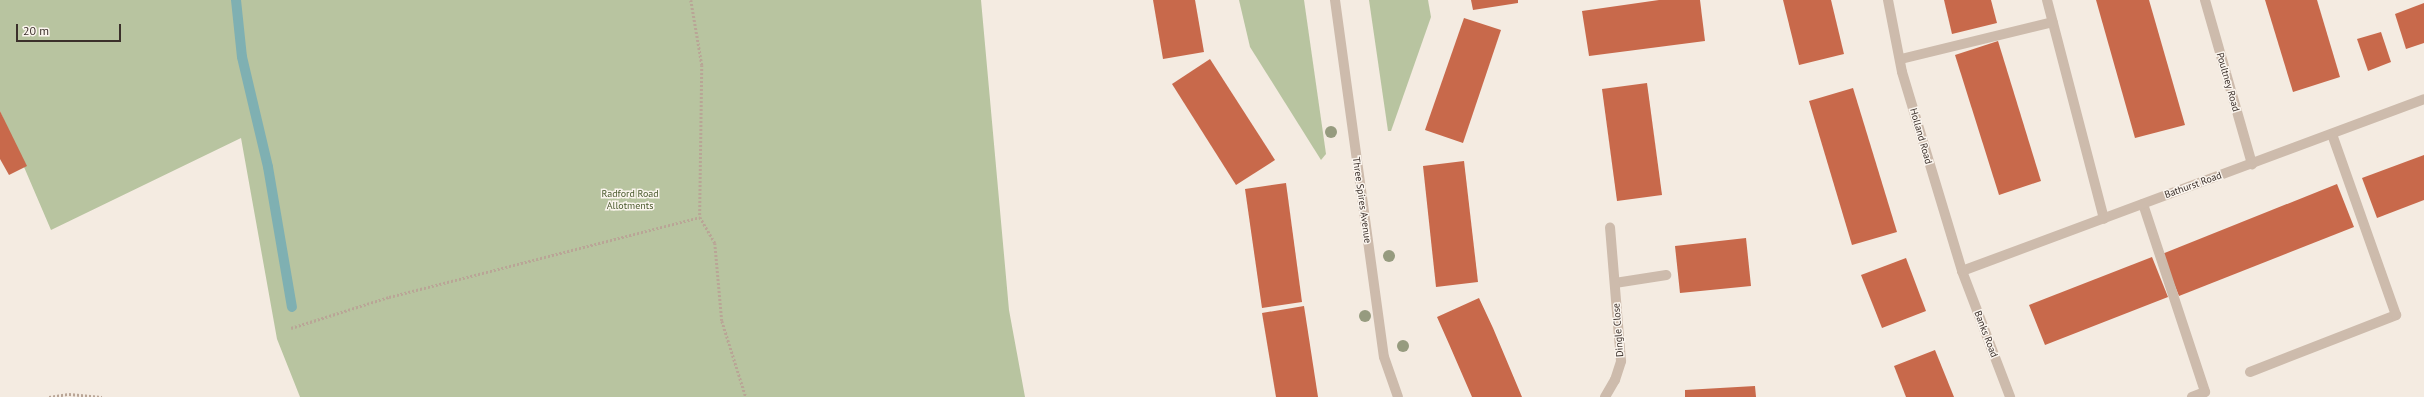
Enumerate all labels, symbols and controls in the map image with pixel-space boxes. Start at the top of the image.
scale bar [18,16,123,42]
text: 20 m [23,23,49,38]
street label: Poultney Road [2214,51,2242,113]
street label: Holland Road [1907,107,1935,165]
street label: Three Spires Avenue [1350,156,1374,244]
street label: Bathurst Road [2163,169,2223,201]
park label: Radford Road Allotments [601,187,659,210]
street label: Dingle Close [1610,303,1626,357]
street label: Banks Road [1972,309,2000,359]

